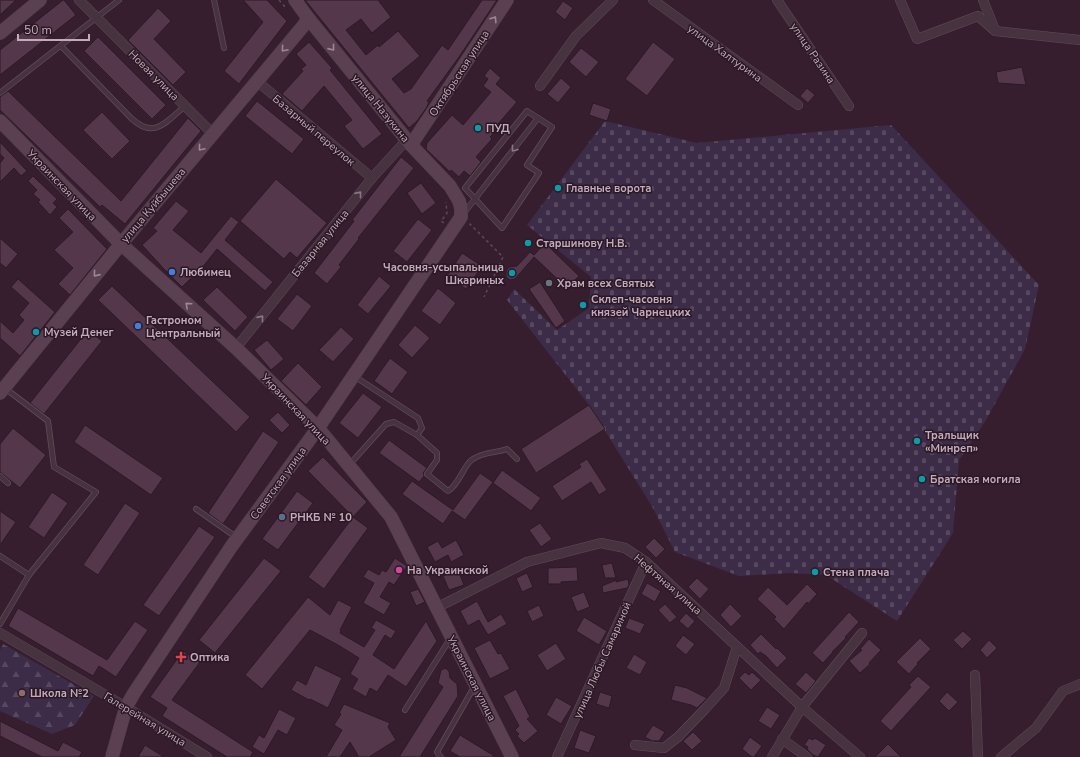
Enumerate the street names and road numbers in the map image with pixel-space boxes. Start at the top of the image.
street label: улица Разина [787,20,839,87]
street label: улица Халтурина [684,21,765,86]
street label: Октябрьская улица [426,27,493,119]
street label: Новая улица [125,47,182,104]
street label: улица Назукина [348,71,413,146]
street label: Базарный переулок [269,91,358,169]
street label: Украинская улица [23,146,100,224]
street label: улица Куйбышева [118,165,189,246]
street label: Базарная улица [288,206,352,280]
street label: Украинская улица [257,370,334,448]
street label: Советская улица [247,444,310,523]
street label: Нефтяная улица [630,551,705,618]
street label: улица Любы Самариной [570,600,635,721]
street label: Украинская улица [443,632,500,724]
street label: Галерейная улица [101,689,189,750]

